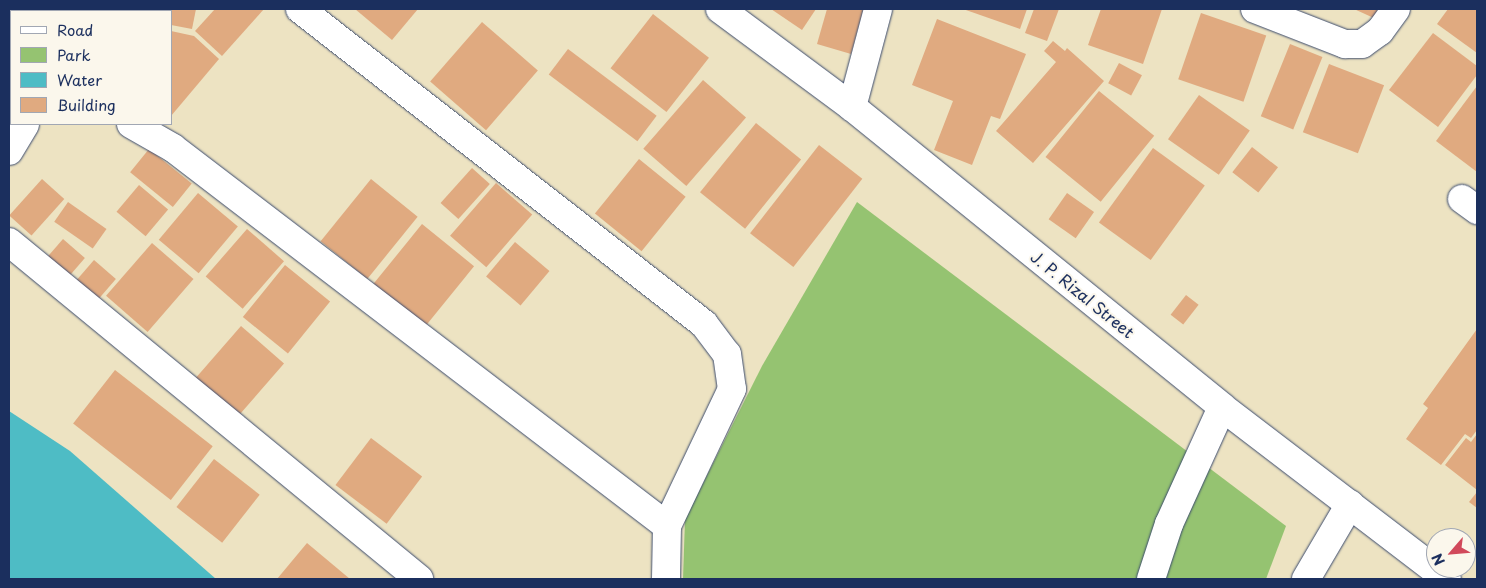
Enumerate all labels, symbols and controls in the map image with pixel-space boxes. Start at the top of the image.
legend [10,10,172,125]
text: Road [57,18,93,41]
text: Park [57,43,91,66]
text: Water [57,68,102,91]
text: Building [57,93,116,116]
street label: J. P. Rizal Street [1027,246,1139,342]
north arrow [1426,528,1476,578]
text: N [1426,550,1450,569]

